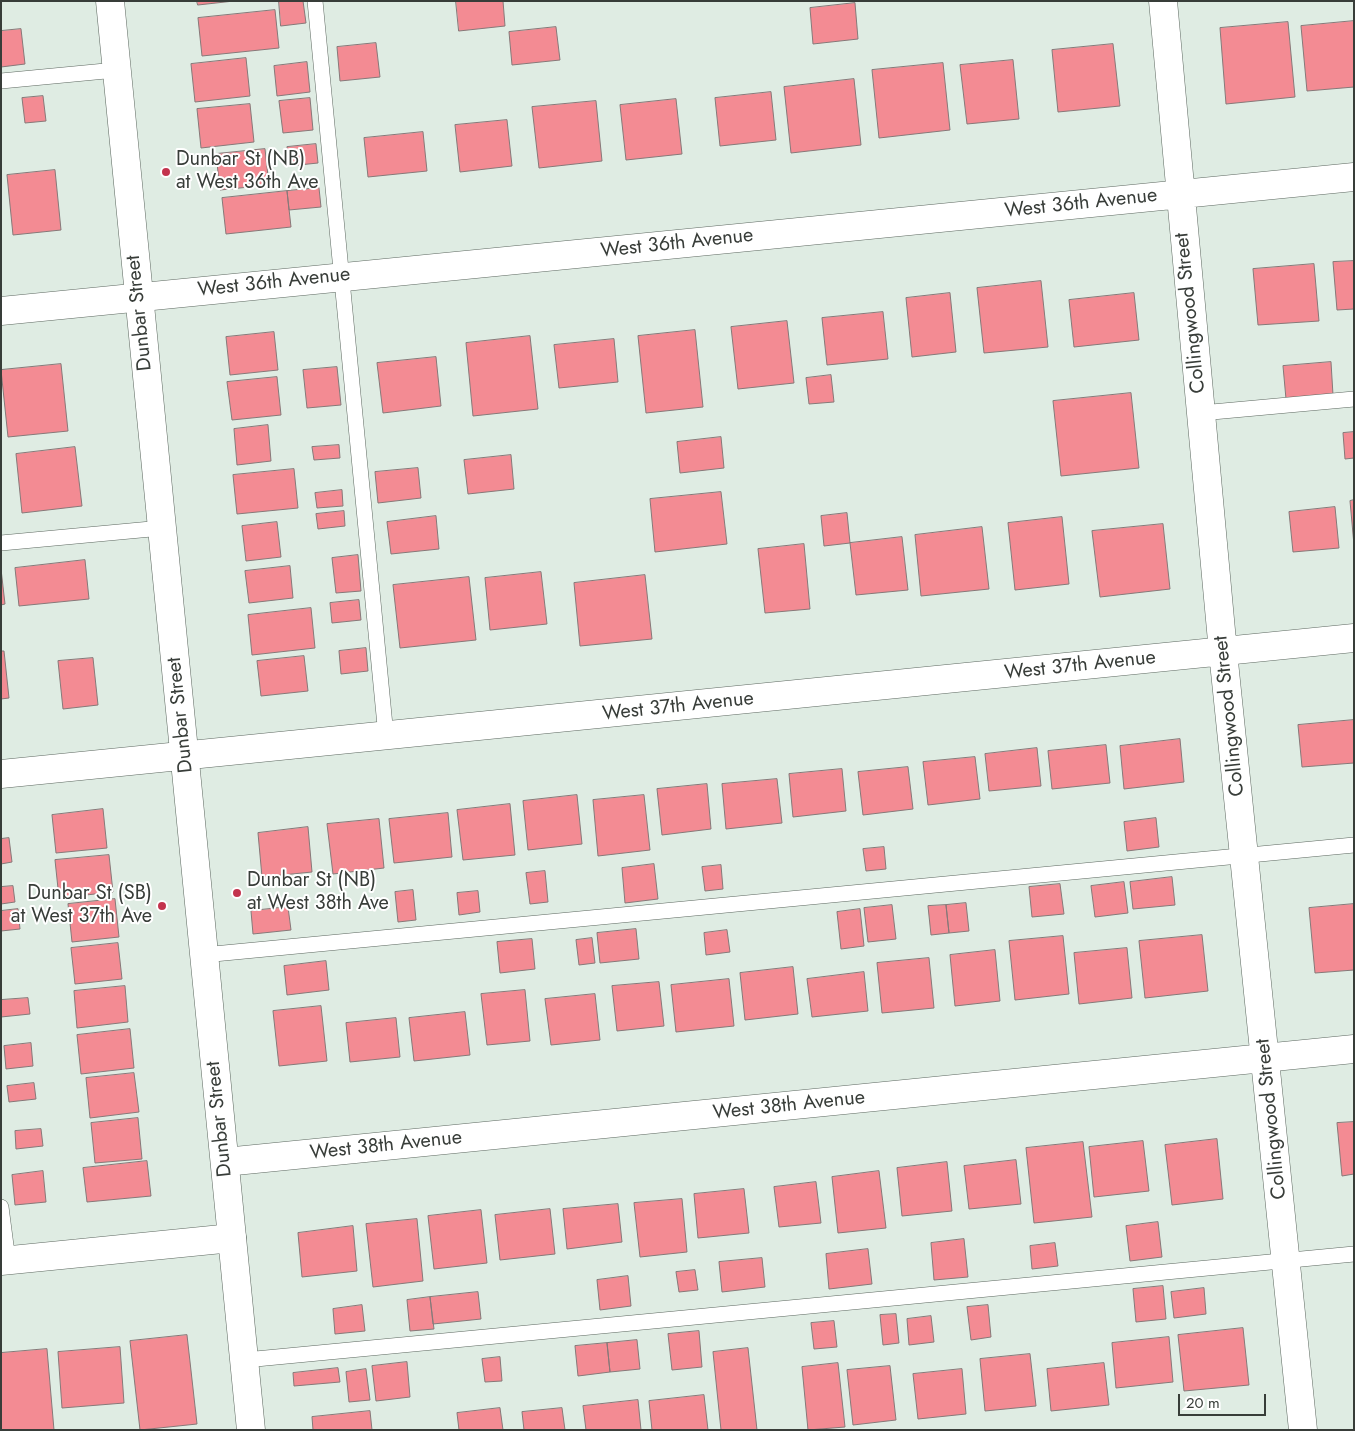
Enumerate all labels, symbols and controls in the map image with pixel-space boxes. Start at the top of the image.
place label: Dunbar St (NB) at West 36th Ave [176,148,319,195]
marker: Dunbar St (NB) at West 36th Ave [160,166,172,178]
street label: West 36th Avenue [1003,184,1159,224]
street label: West 36th Avenue [599,224,755,264]
street label: Collingwood Street [1171,232,1211,394]
street label: Dunbar Street [122,254,158,372]
street label: West 36th Avenue [196,263,352,303]
street label: Collingwood Street [1210,635,1250,797]
street label: West 37th Avenue [1003,646,1157,686]
street label: Dunbar Street [163,656,199,774]
street label: West 37th Avenue [601,687,755,727]
place label: Dunbar St (NB) at West 38th Ave [247,869,389,916]
place label: Dunbar St (SB) at West 37th Ave [11,882,152,929]
marker: Dunbar St (NB) at West 38th Ave [231,887,243,899]
marker: Dunbar St (SB) at West 37th Ave [156,900,168,912]
street label: Collingwood Street [1252,1038,1292,1200]
street label: Dunbar Street [202,1060,238,1178]
street label: West 38th Avenue [712,1086,866,1126]
street label: West 38th Avenue [309,1126,463,1166]
scale bar [1180,1384,1268,1416]
text: 20 m [1186,1392,1220,1414]

